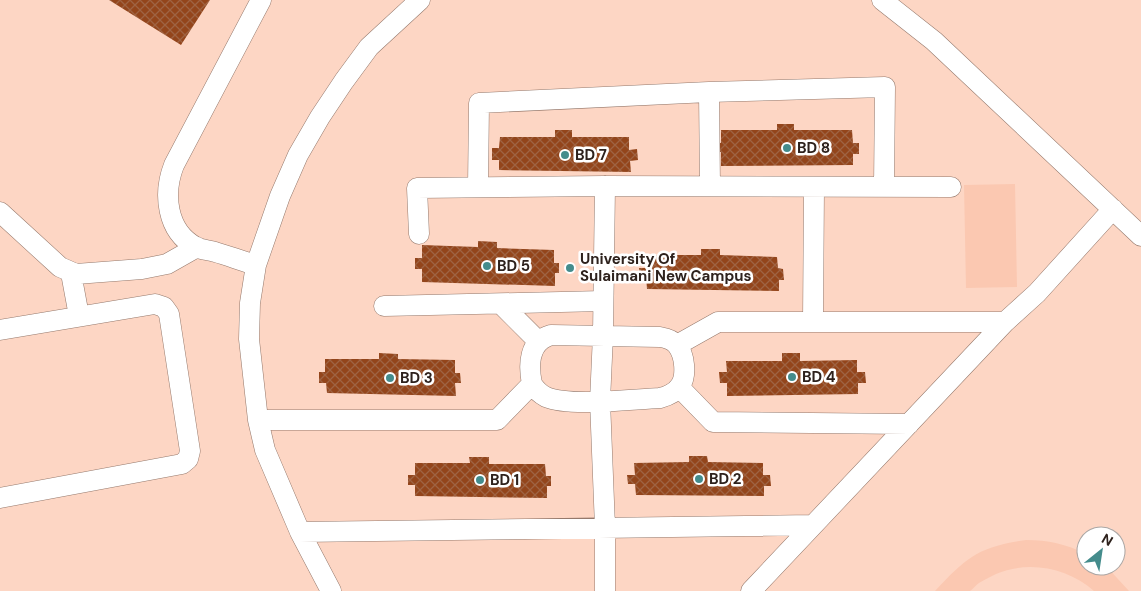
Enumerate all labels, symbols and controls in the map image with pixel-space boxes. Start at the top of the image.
place label: BD 8 [797,138,830,158]
marker: BD 8 [781,142,793,154]
place label: BD 7 [575,145,607,165]
marker: BD 7 [559,149,571,161]
place label: University Of Sulaimani New Campus [580,249,752,286]
place label: BD 5 [497,256,530,276]
marker: BD 5 [481,260,493,272]
marker: University Of Sulaimani New Campus [564,262,576,274]
place label: BD 4 [802,367,836,387]
place label: BD 3 [400,368,433,388]
marker: BD 4 [786,371,798,383]
marker: BD 3 [384,372,396,384]
place label: BD 2 [709,469,742,489]
place label: BD 1 [490,470,519,490]
marker: BD 2 [693,473,705,485]
marker: BD 1 [474,474,486,486]
north arrow [1076,526,1126,576]
text: N [1099,529,1116,550]

